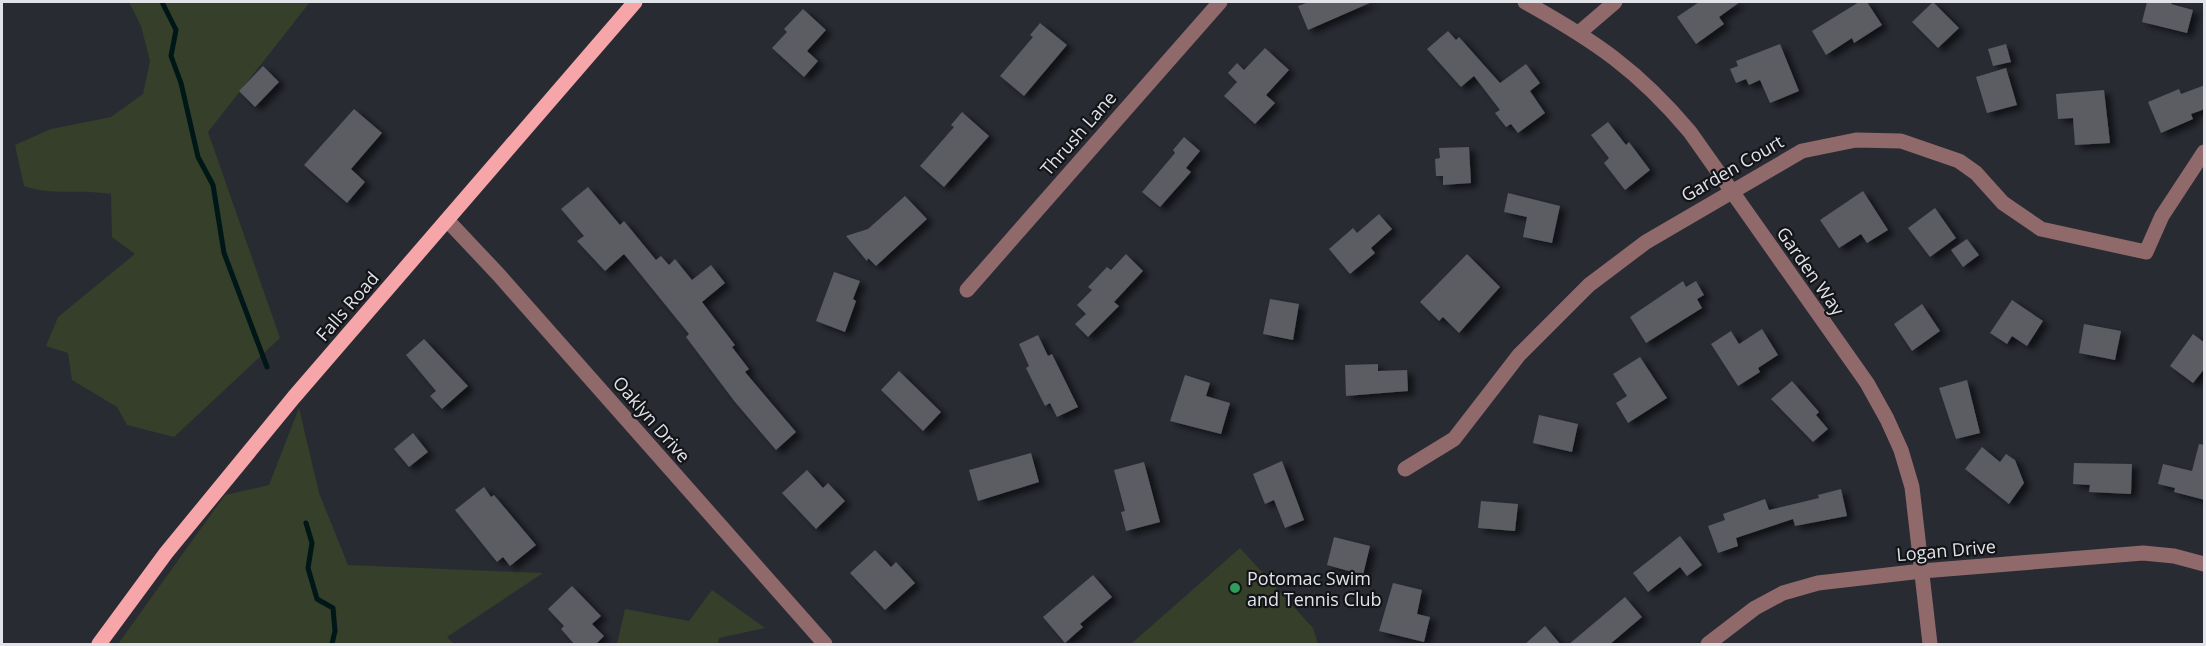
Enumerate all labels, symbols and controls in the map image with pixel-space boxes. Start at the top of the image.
street label: Thrush Lane [1035,86,1121,180]
street label: Garden Court [1677,129,1787,207]
street label: Garden Way [1772,222,1851,321]
street label: Falls Road [310,266,384,346]
street label: Oaklyn Drive [608,371,696,467]
street label: Logan Drive [1895,534,1997,566]
place label: Potomac Swim and Tennis Club [1247,566,1382,611]
marker: Potomac Swim and Tennis Club [1228,581,1242,595]

